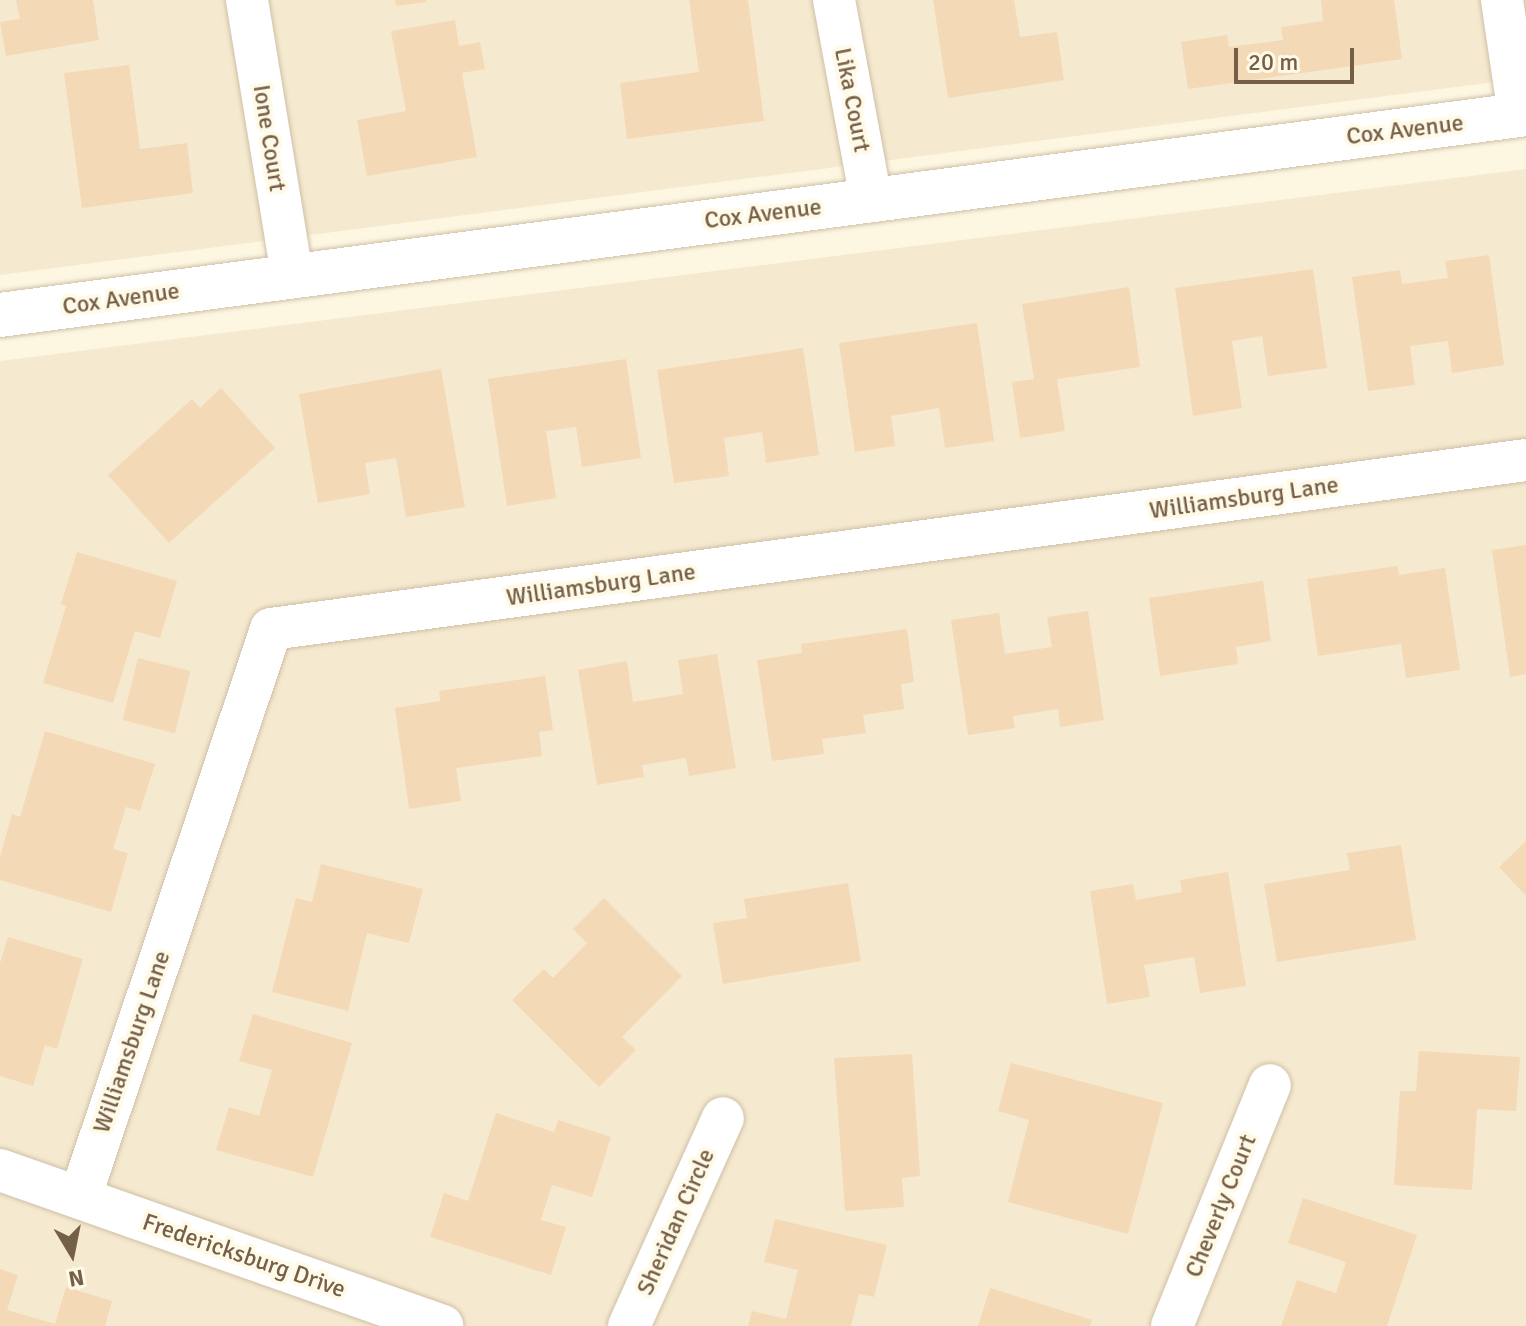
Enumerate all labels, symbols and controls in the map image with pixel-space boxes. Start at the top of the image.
scale bar [1238,32,1358,82]
street label: Lika Court [828,45,876,155]
text: 20 m [1248,47,1298,77]
street label: Ione Court [246,83,292,193]
street label: Cox Avenue [1345,109,1465,151]
street label: Cox Avenue [703,193,823,235]
street label: Cox Avenue [61,277,181,321]
street label: Williamsburg Lane [1148,470,1340,526]
street label: Williamsburg Lane [505,557,697,613]
street label: Williamsburg Lane [87,947,177,1137]
street label: Cheverly Court [1179,1130,1263,1282]
street label: Sheridan Circle [631,1144,721,1300]
street label: Fredericksburg Drive [139,1208,349,1304]
north arrow [32,1214,112,1294]
text: N [66,1264,86,1293]

